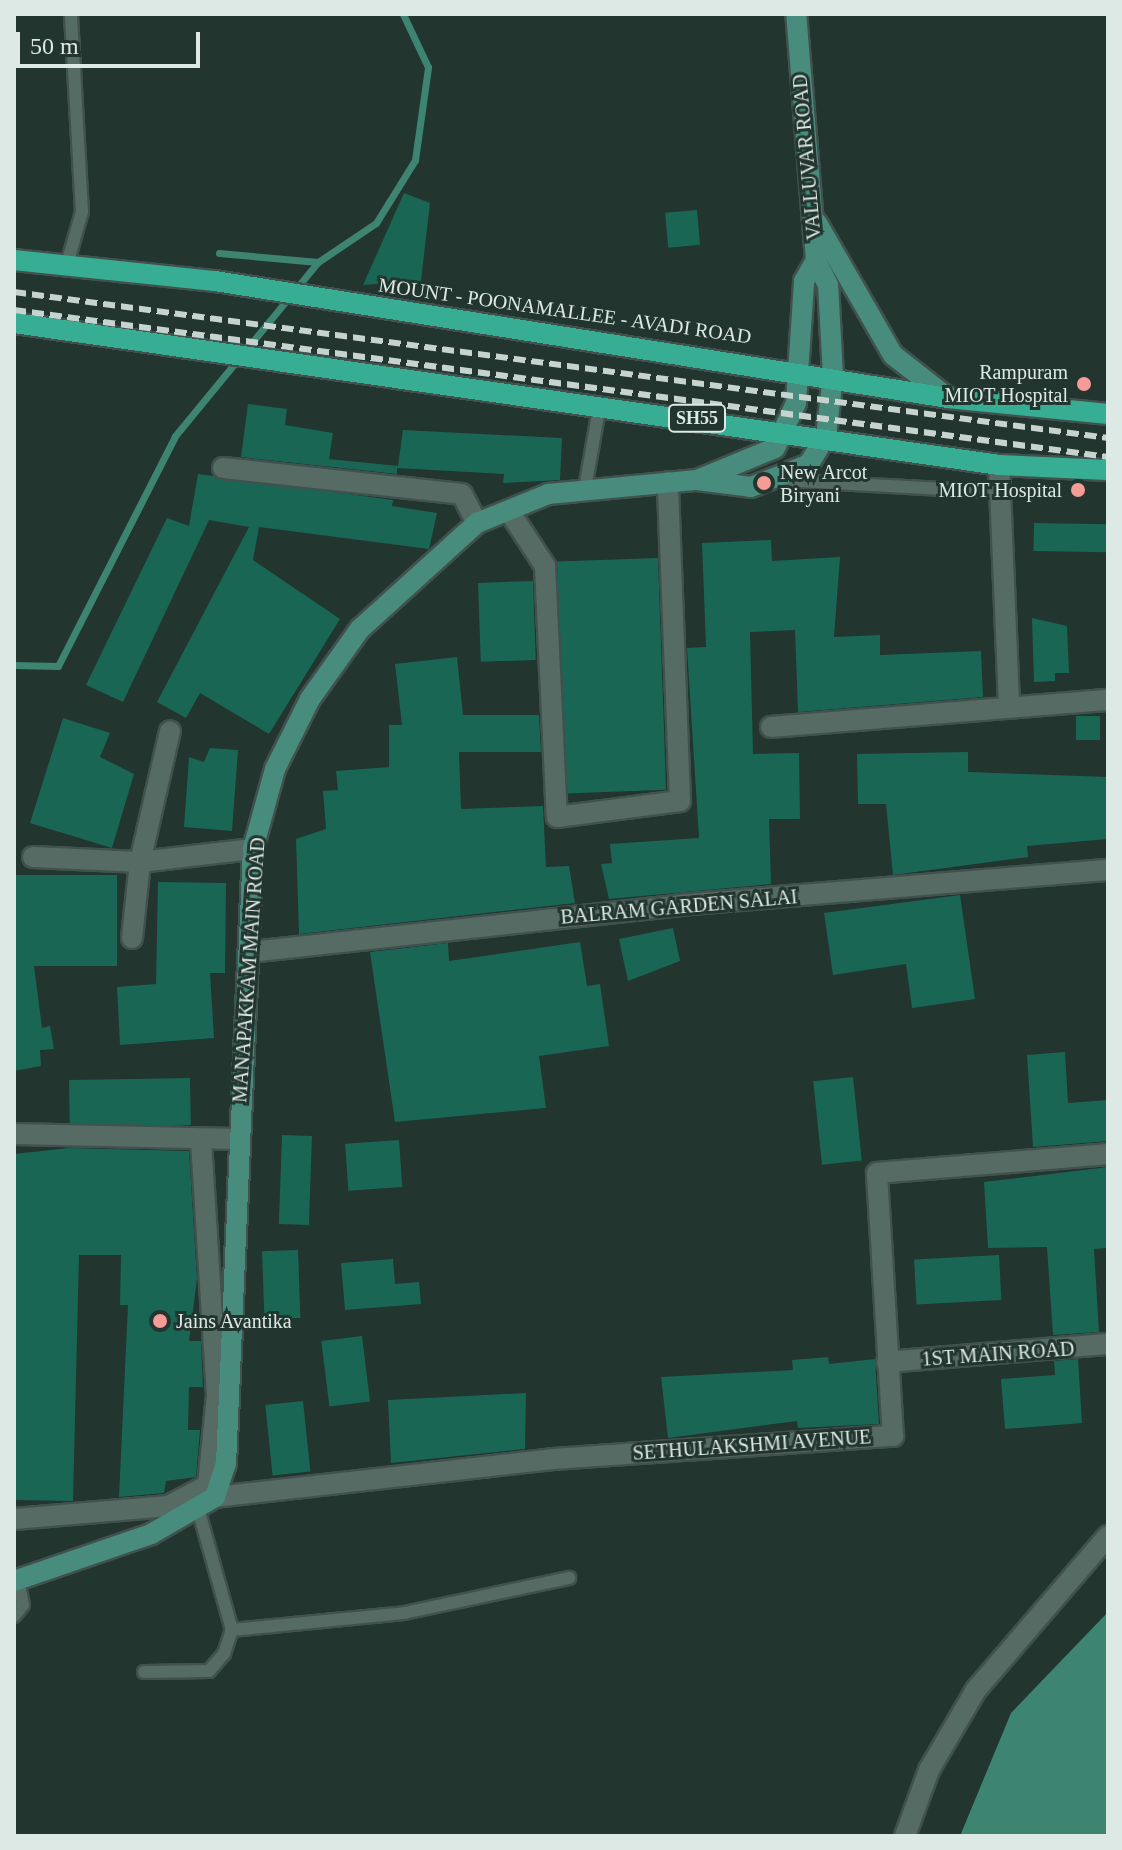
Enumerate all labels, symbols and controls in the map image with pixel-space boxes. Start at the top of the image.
scale bar [20,16,204,66]
text: 50 m [30,33,79,59]
street label: VALLUVAR ROAD [788,73,826,241]
street label: MOUNT - POONAMALLEE - AVADI ROAD [376,273,754,349]
place label: Rampuram MIOT Hospital [944,360,1068,407]
marker: Rampuram MIOT Hospital [1075,375,1093,393]
road number: SH55 [667,404,727,432]
place label: New Arcot Biryani [780,460,868,507]
marker: New Arcot Biryani [755,474,773,492]
place label: MIOT Hospital [938,478,1062,502]
marker: MIOT Hospital [1069,481,1087,499]
street label: MANAPAKKAM MAIN ROAD [228,837,270,1103]
street label: BALRAM GARDEN SALAI [560,885,798,929]
place label: Jains Avantika [176,1309,293,1333]
marker: Jains Avantika [151,1312,169,1330]
street label: 1ST MAIN ROAD [921,1337,1075,1371]
street label: SETHULAKSHMI AVENUE [631,1425,873,1465]

